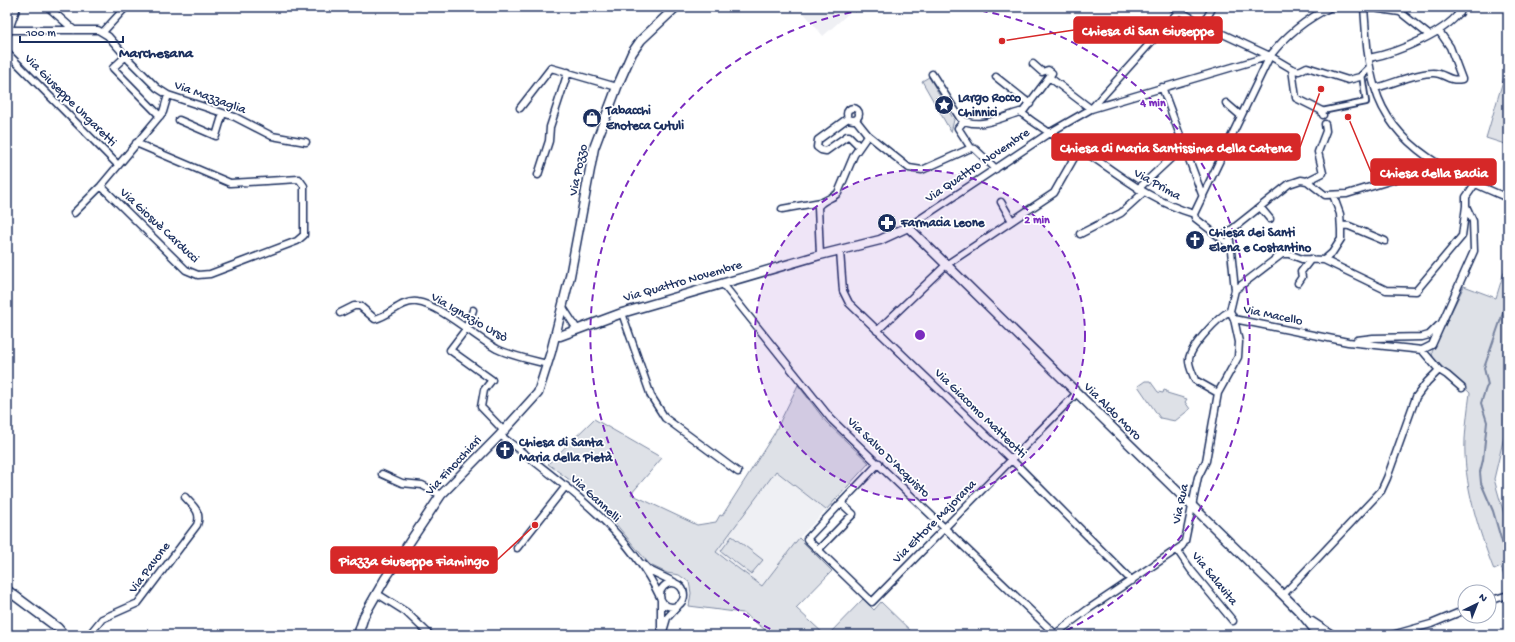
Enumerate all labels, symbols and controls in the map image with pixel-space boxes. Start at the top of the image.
callout: Chiesa di San Giuseppe [1074,17,1222,43]
scale bar [20,18,123,44]
text: Chiesa di San Giuseppe [1081,24,1215,41]
text: 100 m [25,27,56,41]
district label: Marchesana [119,45,194,63]
street label: Via Giuseppe Ungaretti [20,51,119,150]
street label: Via Mazzaglia [171,78,249,118]
place label: Largo Rocco Chinnici [957,91,1021,121]
place icon: Largo Rocco Chinnici [933,94,955,116]
text: 4 min [1139,97,1166,111]
place label: Tabacchi Enoteca Cutuli [605,104,684,134]
shop icon: Tabacchi Enoteca Cutuli [581,107,603,129]
street label: Via Quattro Novembre [922,125,1033,207]
callout: Chiesa di Maria Santissima della Catena [1052,134,1300,160]
text: Chiesa di Maria Santissima della Catena [1059,141,1293,158]
street label: Via Pozzo [566,143,592,198]
callout: Chiesa della Badia [1371,159,1496,185]
street label: Via Prima [1130,165,1184,204]
text: Chiesa della Badia [1379,166,1489,183]
street label: Via Giosuè Carducci [115,185,202,267]
pharmacy icon: Farmacia Leone [876,212,898,234]
text: 2 min [1024,214,1050,228]
place label: Farmacia Leone [900,216,986,231]
place label: Chiesa dei Santi Elena e Costantino [1208,226,1312,256]
church icon: Chiesa dei Santi Elena e Costantino [1184,229,1206,251]
street label: Via Quattro Novembre [621,258,744,306]
street label: Via Ignazio Ursò [427,289,510,346]
street label: Via Macello [1241,302,1304,330]
centre of rings [913,328,927,342]
street label: Via Giacomo Matteotti [930,365,1029,462]
street label: Via Aldo Moro [1079,379,1144,444]
street label: Via Salvo D'Acquisto [843,414,933,502]
street label: Via Finocchiari [422,433,486,500]
place label: Chiesa di Santa Maria della Pietà [518,436,613,466]
church icon: Chiesa di Santa Maria della Pietà [494,439,516,461]
street label: Via Gannelli [566,471,623,526]
street label: Via Ettore Majorana [889,476,981,568]
street label: Via Rua [1169,482,1193,526]
street label: Via Pavone [125,539,174,597]
callout: Piazza Giuseppe Fiamingo [331,547,497,573]
street label: Via Salavita [1187,548,1241,609]
text: Piazza Giuseppe Fiamingo [338,554,490,571]
north arrow [1457,584,1497,624]
text: N [1476,591,1489,605]

